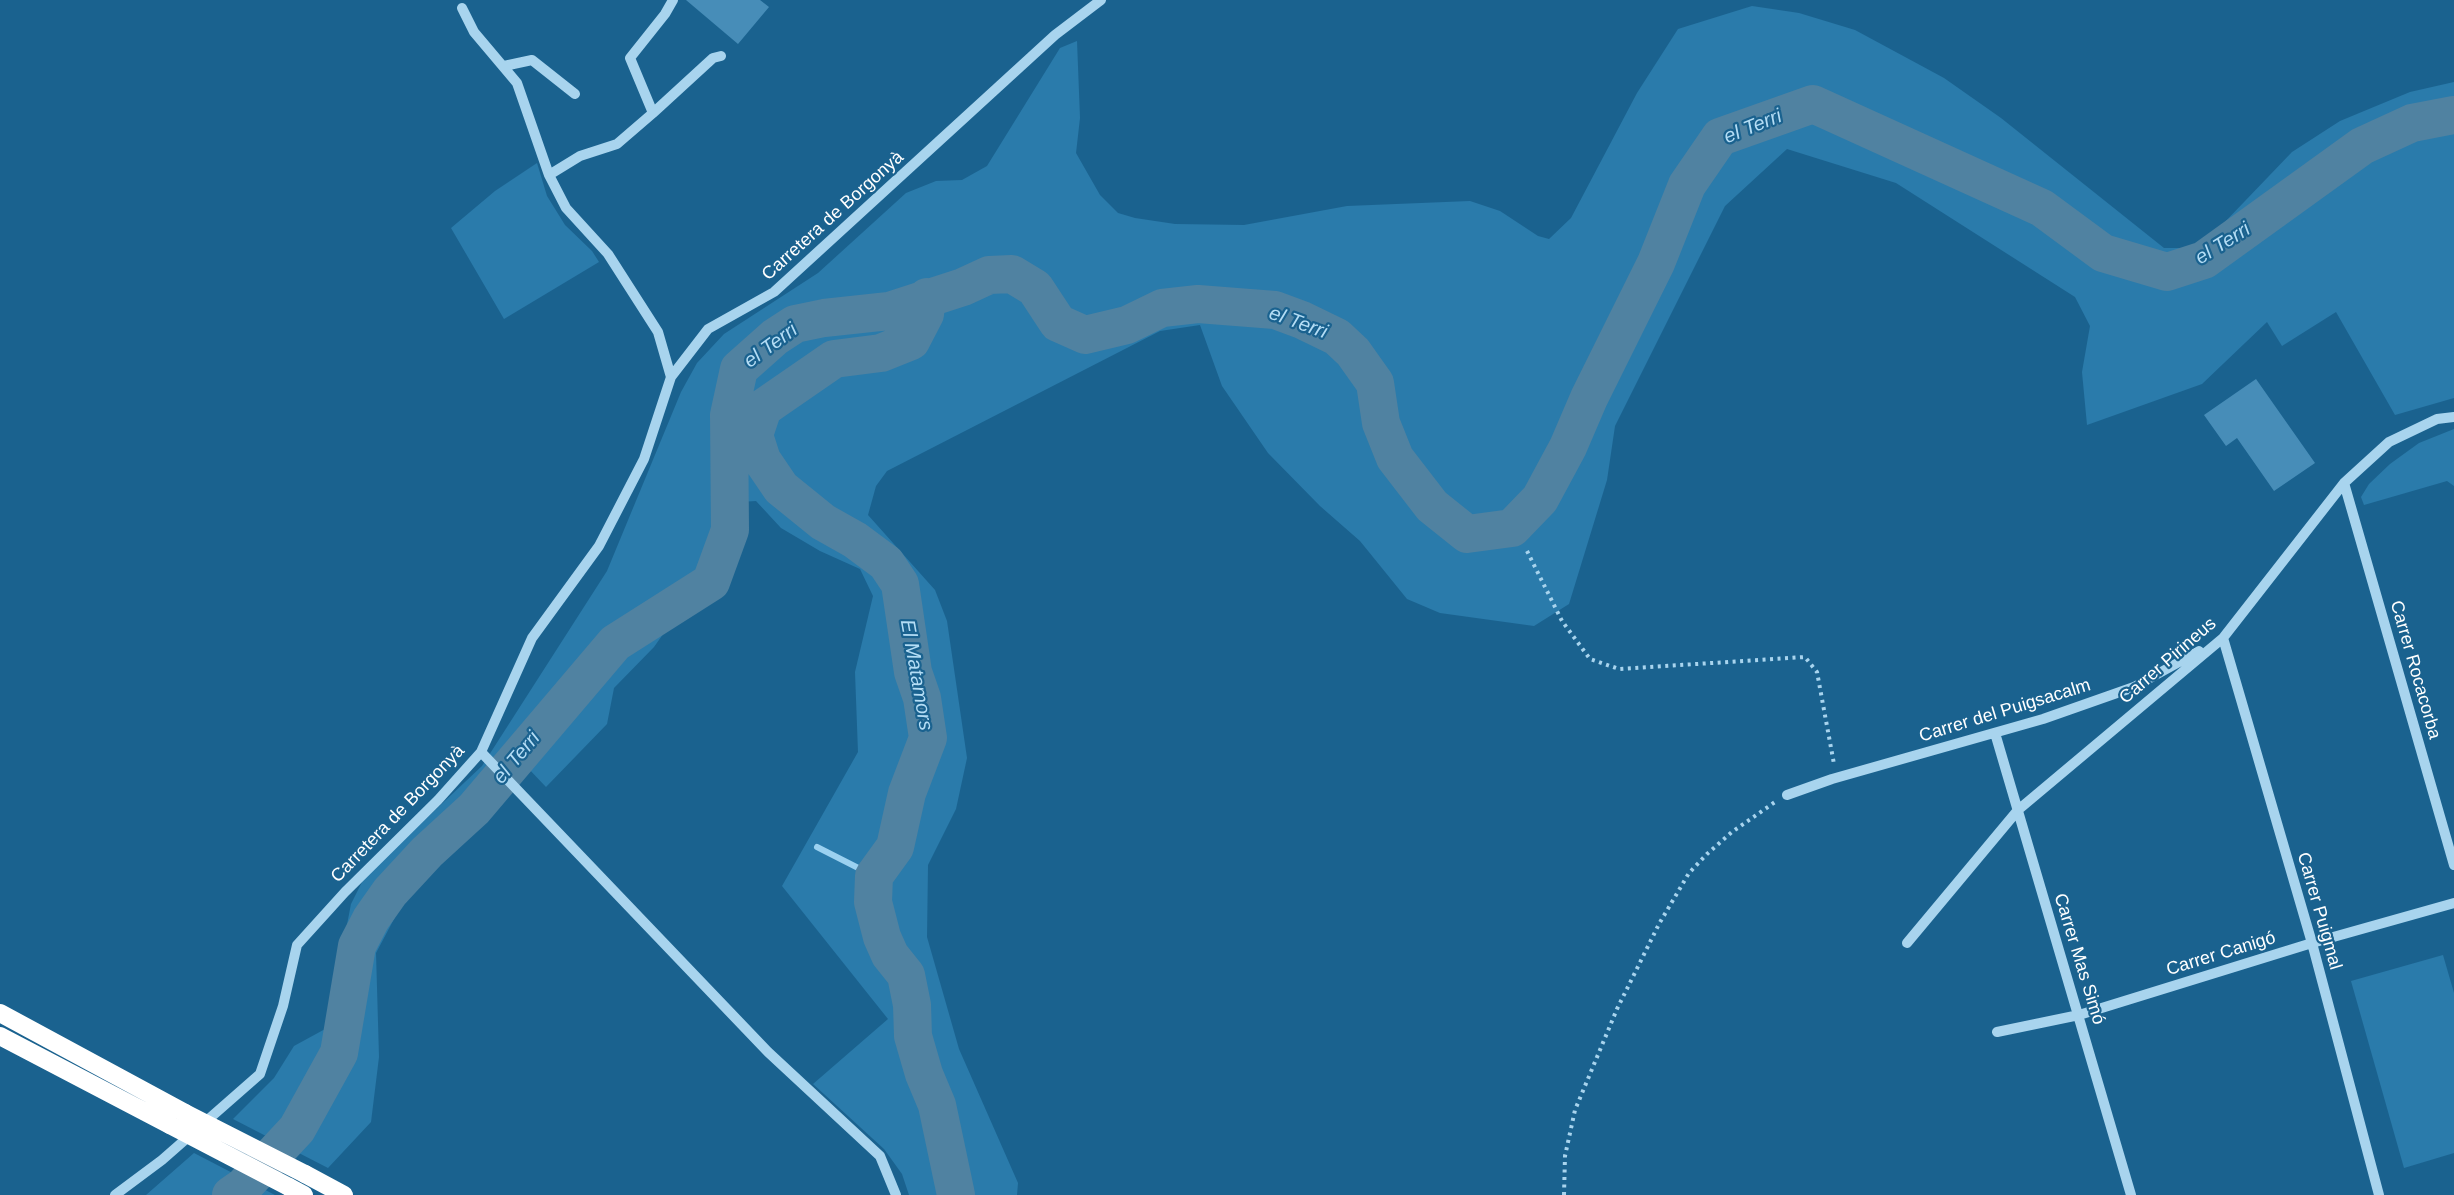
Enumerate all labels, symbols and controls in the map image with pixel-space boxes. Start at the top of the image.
water label: el Terri [1721,105,1785,149]
street label: Carretera de Borgonyà [758,147,908,285]
water label: el Terri [2191,218,2255,270]
water label: el Terri [1266,301,1330,345]
water label: el Terri [740,319,802,373]
street label: Carrer Rocacorba [2385,598,2445,742]
street label: Carrer Pirineus [2115,613,2221,709]
water label: El Matamors [894,618,938,732]
street label: Carrer del Puigsacalm [1917,675,2093,747]
water label: el Terri [488,727,546,789]
street label: Carretera de Borgonyà [327,741,469,887]
street label: Carrer Puigmal [2292,850,2346,972]
street label: Carrer Mas Simó [2049,891,2109,1027]
street label: Carrer Canigó [2164,927,2278,981]

